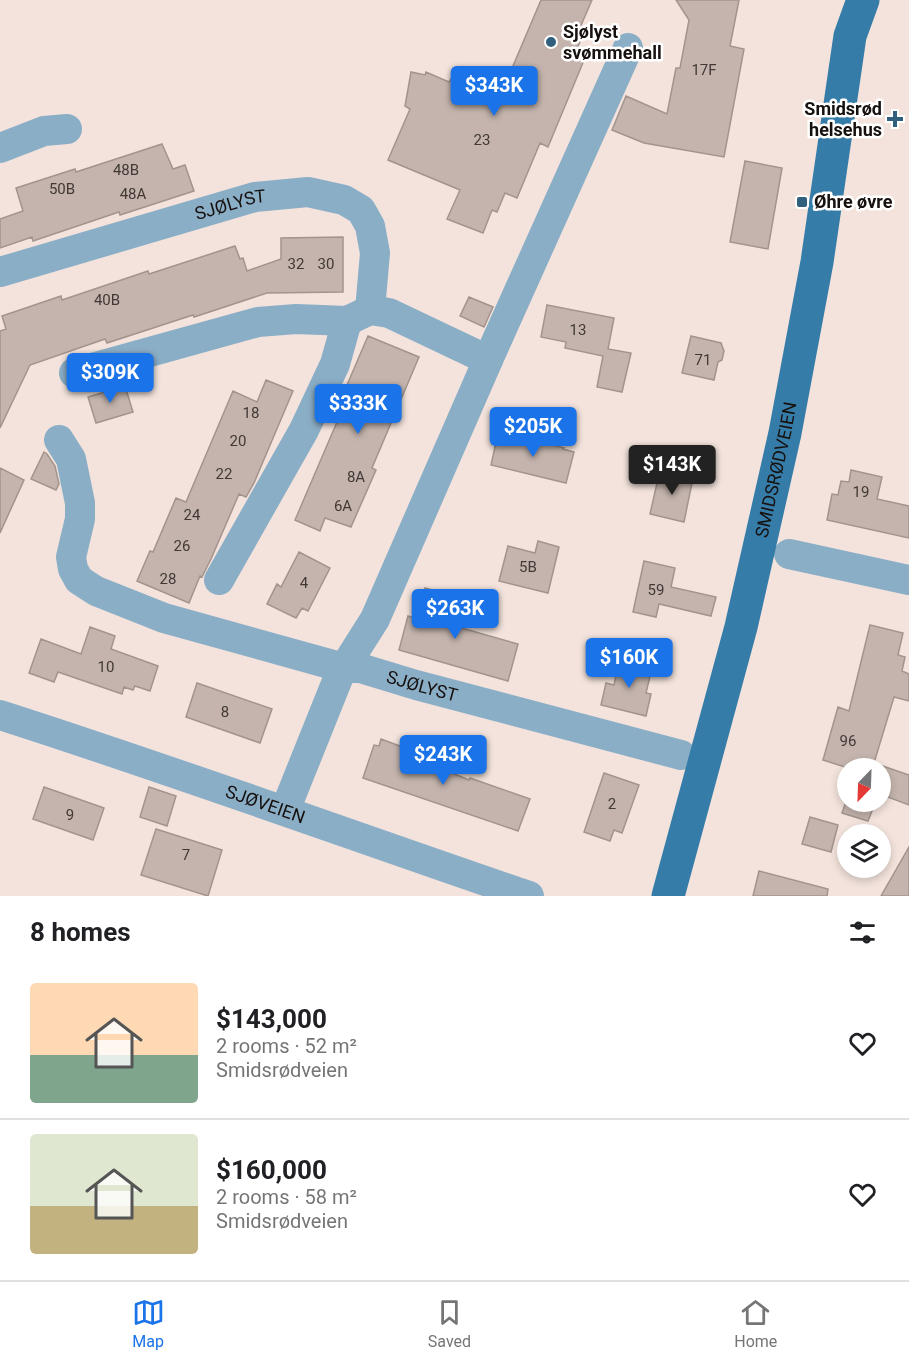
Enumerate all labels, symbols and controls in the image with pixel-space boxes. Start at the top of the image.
place label: Sjølyst svømmehall [563,21,662,63]
marker: Sjølyst svømmehall [544,35,558,49]
house number: 17F [691,61,717,79]
pin: $343K [452,66,536,117]
text: $343K [465,73,523,97]
place label: Smidsrød helsehus [804,98,882,140]
marker: Smidsrød helsehus [886,110,904,128]
house number: 23 [474,131,490,149]
house number: 48B [113,161,139,179]
house number: 50B [49,180,75,198]
house number: 48A [120,185,147,203]
street label: SJØLYST [192,185,267,224]
place label: Øhre øvre [814,191,893,212]
marker: Øhre øvre [795,195,809,209]
house number: 32 [288,255,304,273]
house number: 30 [318,255,334,273]
house number: 40B [94,291,120,309]
house number: 13 [570,321,586,339]
house number: 71 [695,351,711,369]
pin: $309K [68,353,152,404]
text: $309K [81,360,139,384]
pin: $333K [316,384,400,435]
text: $333K [329,391,387,415]
street label: SMIDSRØDVEIEN [751,400,801,540]
house number: 18 [243,404,259,422]
pin: $205K [491,407,575,458]
text: $205K [504,414,562,438]
house number: 20 [230,432,246,450]
pin: $143K [630,445,714,496]
text: $143K [643,452,701,476]
house number: 22 [216,465,232,483]
house number: 8A [347,468,365,486]
house number: 19 [853,483,869,501]
house number: 6A [334,497,352,515]
house number: 24 [184,506,201,524]
house number: 26 [174,537,190,555]
house number: 5B [519,558,537,576]
house number: 28 [160,570,176,588]
house number: 4 [300,574,309,592]
house number: 59 [648,581,664,599]
pin: $263K [413,589,497,640]
text: $263K [426,596,484,620]
pin: $160K [587,638,671,689]
text: $160K [600,645,658,669]
house number: 10 [98,658,114,676]
street label: SJØLYST [384,666,460,706]
house number: 8 [221,703,229,721]
house number: 96 [840,732,856,750]
pin: $243K [401,735,485,786]
text: $243K [414,742,472,766]
north arrow [837,758,891,812]
map controls [837,758,891,878]
street label: SJØVEIEN [223,780,308,827]
house number: 2 [608,795,616,813]
house number: 9 [66,806,74,824]
button: layers [837,824,891,878]
house number: 7 [182,846,190,864]
icon: filters [846,916,879,949]
text: 8 homes [30,917,131,947]
text: $143,000 [216,1004,327,1034]
icon: home [78,1007,150,1079]
icon: heart [846,1027,879,1060]
text: 2 rooms · 52 m² [216,1034,357,1058]
text: Smidsrødveien [216,1058,348,1082]
text: $160,000 [216,1155,327,1185]
icon: home [78,1158,150,1230]
icon: heart [846,1178,879,1211]
text: 2 rooms · 58 m² [216,1185,357,1209]
text: Smidsrødveien [216,1209,348,1233]
tab: Map [132,1296,165,1351]
tab: Saved [428,1296,471,1351]
tab: Home [734,1296,777,1351]

